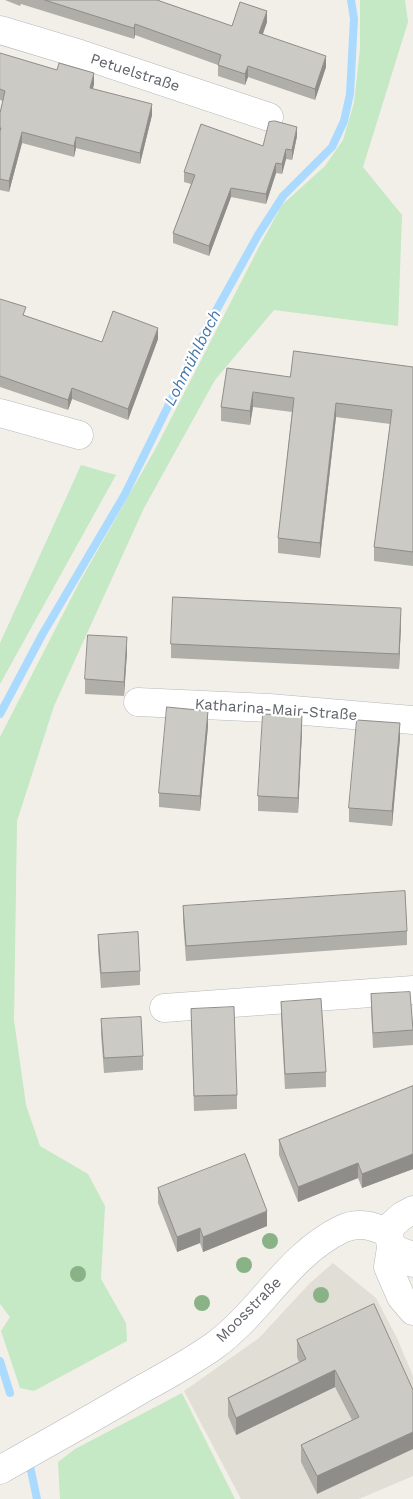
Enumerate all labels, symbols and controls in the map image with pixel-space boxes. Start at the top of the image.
street label: Petuelstraße [88,50,182,96]
water label: Lohmühlbach [161,307,225,409]
street label: Katharina-Mair-Straße [194,695,358,725]
street label: Moosstraße [213,1274,285,1346]

